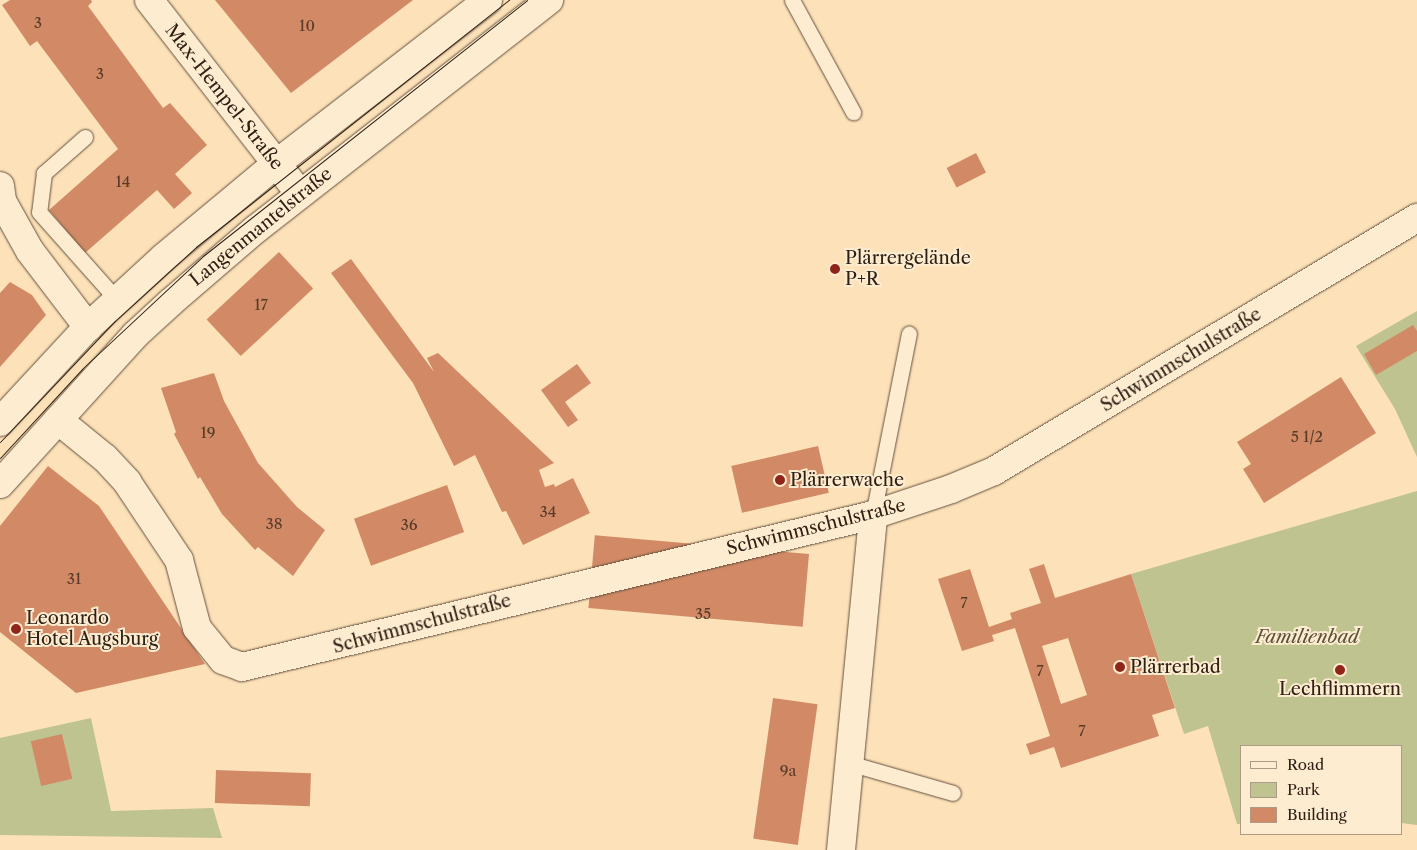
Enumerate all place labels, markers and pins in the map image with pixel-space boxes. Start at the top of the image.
place label: Plärrergelände P+R [845,248,971,290]
marker: Plärrergelände P+R [829,263,841,275]
place label: Plärrerwache [790,469,904,491]
marker: Plärrerwache [774,474,786,486]
place label: Leonardo Hotel Augsburg [26,608,159,650]
marker: Leonardo Hotel Augsburg [10,623,22,635]
place label: Plärrerbad [1130,656,1221,678]
marker: Plärrerbad [1114,661,1126,673]
marker: Lechflimmern [1334,664,1346,676]
place label: Lechflimmern [1279,678,1401,700]

